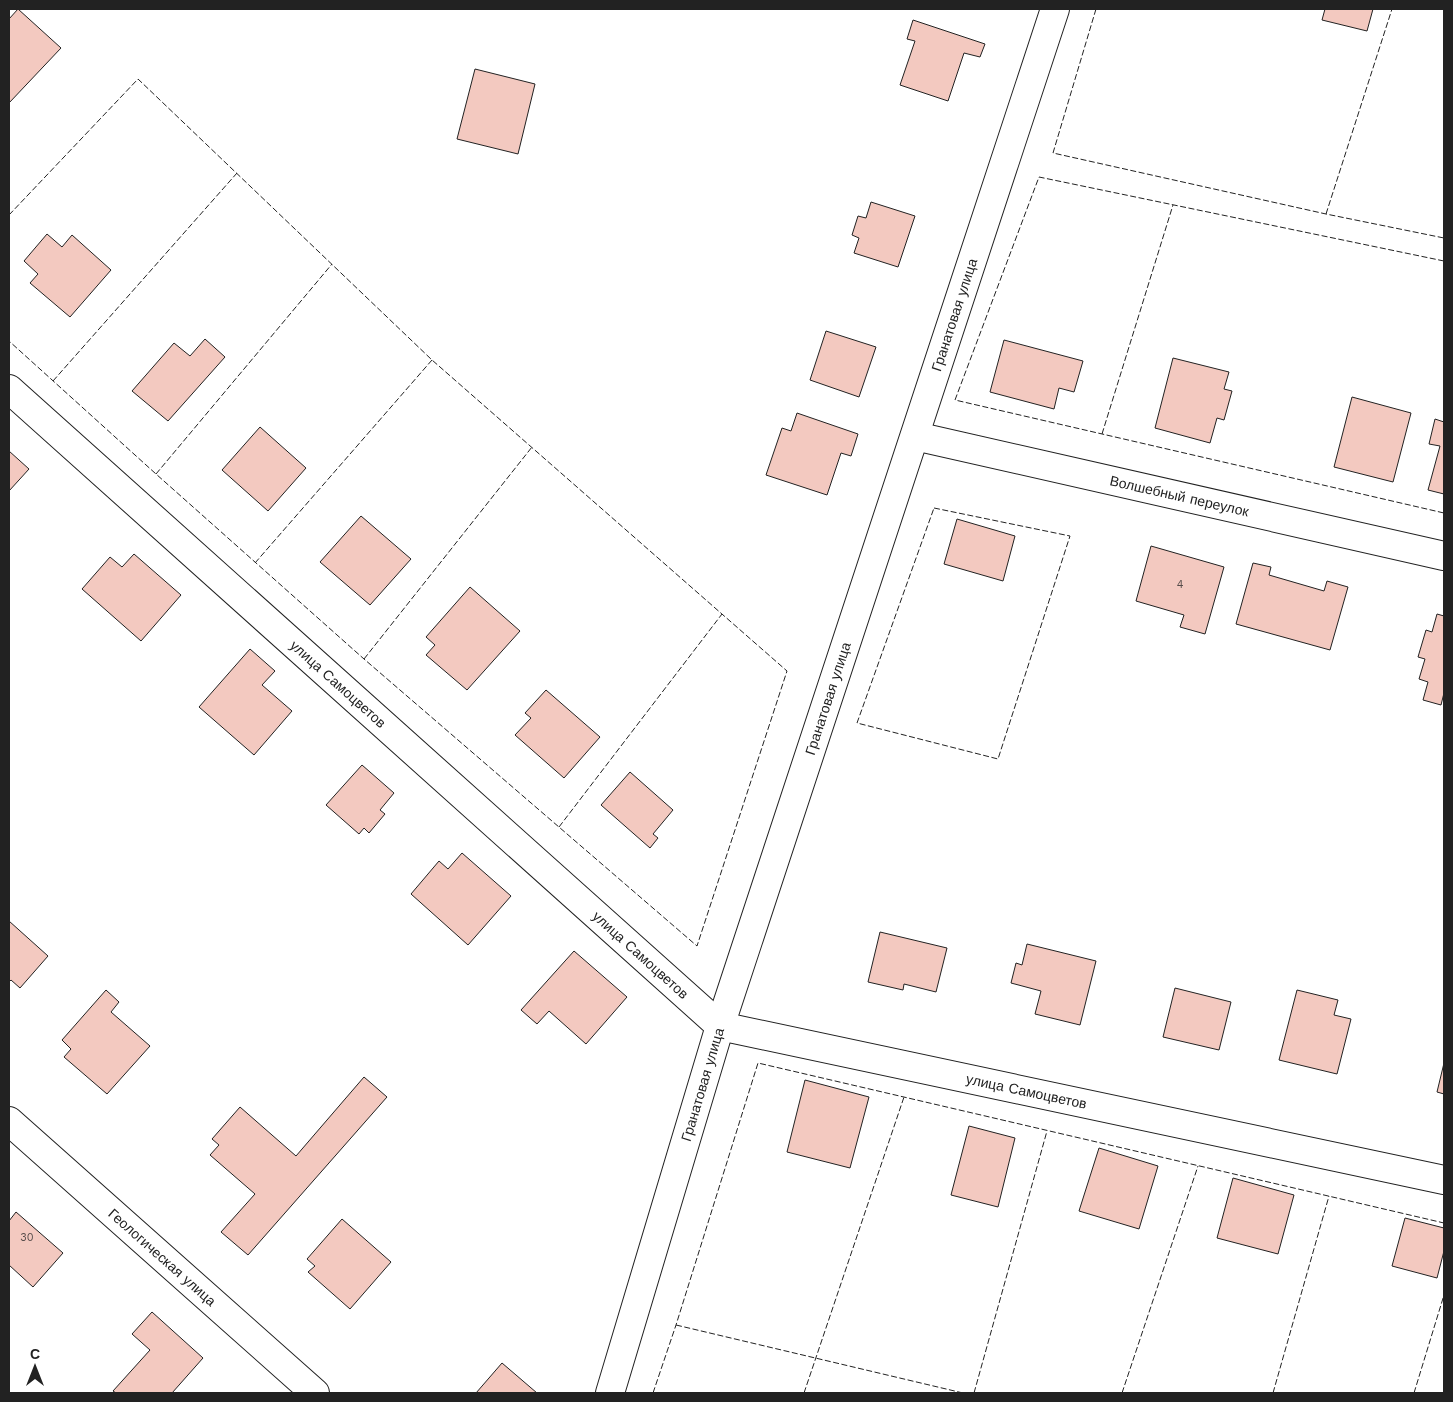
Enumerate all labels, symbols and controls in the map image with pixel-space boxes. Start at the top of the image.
street label: Гранатовая улица [928,256,980,373]
street label: Волшебный переулок [1108,472,1251,520]
house number: 4 [1177,578,1184,591]
street label: улица Самоцветов [287,637,389,731]
street label: Гранатовая улица [802,640,854,757]
street label: улица Самоцветов [589,908,692,1002]
street label: Гранатовая улица [678,1026,727,1143]
street label: улица Самоцветов [965,1071,1088,1112]
street label: Геологическая улица [105,1205,219,1309]
house number: 30 [20,1231,34,1244]
north arrow [10,1342,60,1392]
text: С [30,1346,40,1362]

